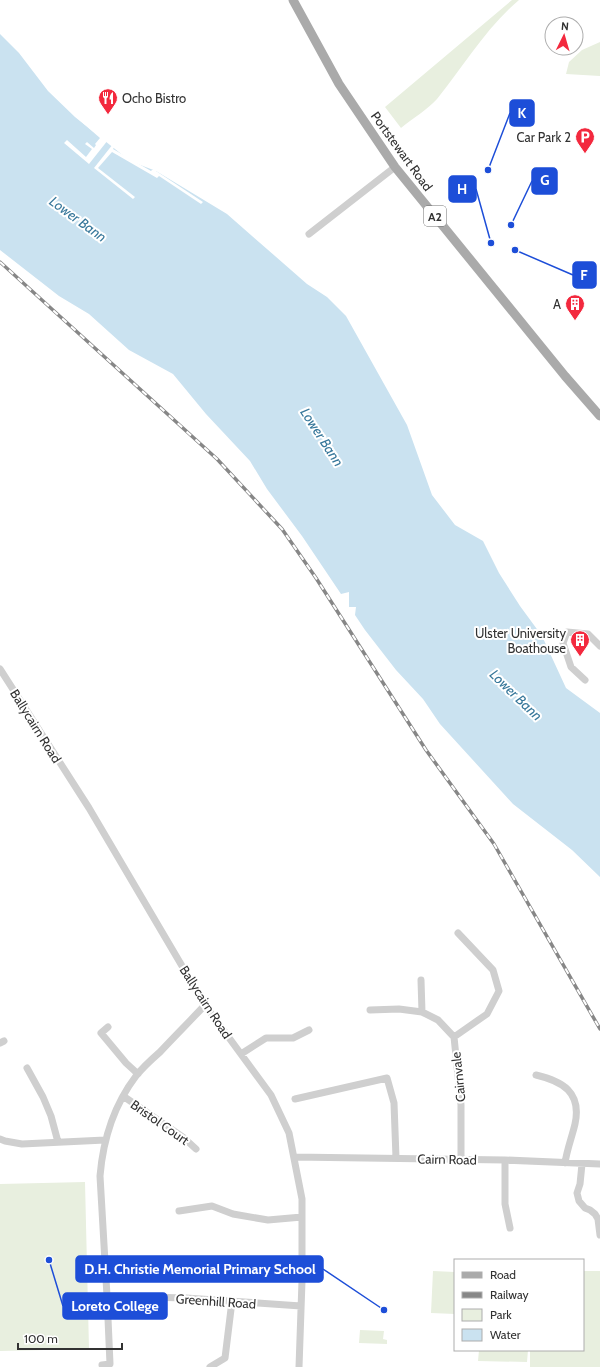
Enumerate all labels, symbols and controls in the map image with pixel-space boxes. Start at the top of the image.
north arrow [544,16,584,56]
text: N [560,19,569,33]
restaurant icon: Ocho Bistro [97,87,119,115]
place label: Ocho Bistro [122,90,186,106]
callout: K [510,100,534,126]
text: K [518,104,527,122]
street label: Portstewart Road [368,108,436,194]
parking icon: Car Park 2 [574,126,596,154]
place label: Car Park 2 [517,129,571,145]
callout: G [532,168,557,194]
text: G [540,171,550,189]
callout: H [449,176,476,202]
text: H [457,180,467,198]
water label: Lower Bann [46,192,110,246]
road number: A2 [424,206,446,226]
callout: F [573,262,596,288]
text: F [580,266,588,284]
building icon: A [564,293,586,321]
place label: A [553,296,561,312]
water label: Lower Bann [296,404,348,470]
place label: Ulster University Boathouse [475,625,566,656]
building icon: Ulster University Boathouse [569,629,591,657]
water label: Lower Bann [486,666,546,724]
street label: Ballycairn Road [7,686,65,766]
street label: Ballycairn Road [176,962,236,1042]
street label: Cairnvale [447,1051,469,1103]
street label: Bristol Court [128,1096,193,1148]
street label: Cairn Road [417,1150,477,1168]
callout: D.H. Christie Memorial Primary School [76,1256,323,1282]
legend [454,1259,584,1351]
text: D.H. Christie Memorial Primary School [84,1260,316,1278]
text: Road [490,1267,516,1282]
text: Railway [490,1287,528,1302]
street label: Greenhill Road [175,1290,257,1312]
callout: Loreto College [63,1293,167,1319]
text: Loreto College [71,1297,159,1315]
text: Park [490,1307,512,1322]
scale bar [18,1325,122,1351]
text: Water [490,1327,521,1342]
text: 100 m [24,1331,58,1346]

